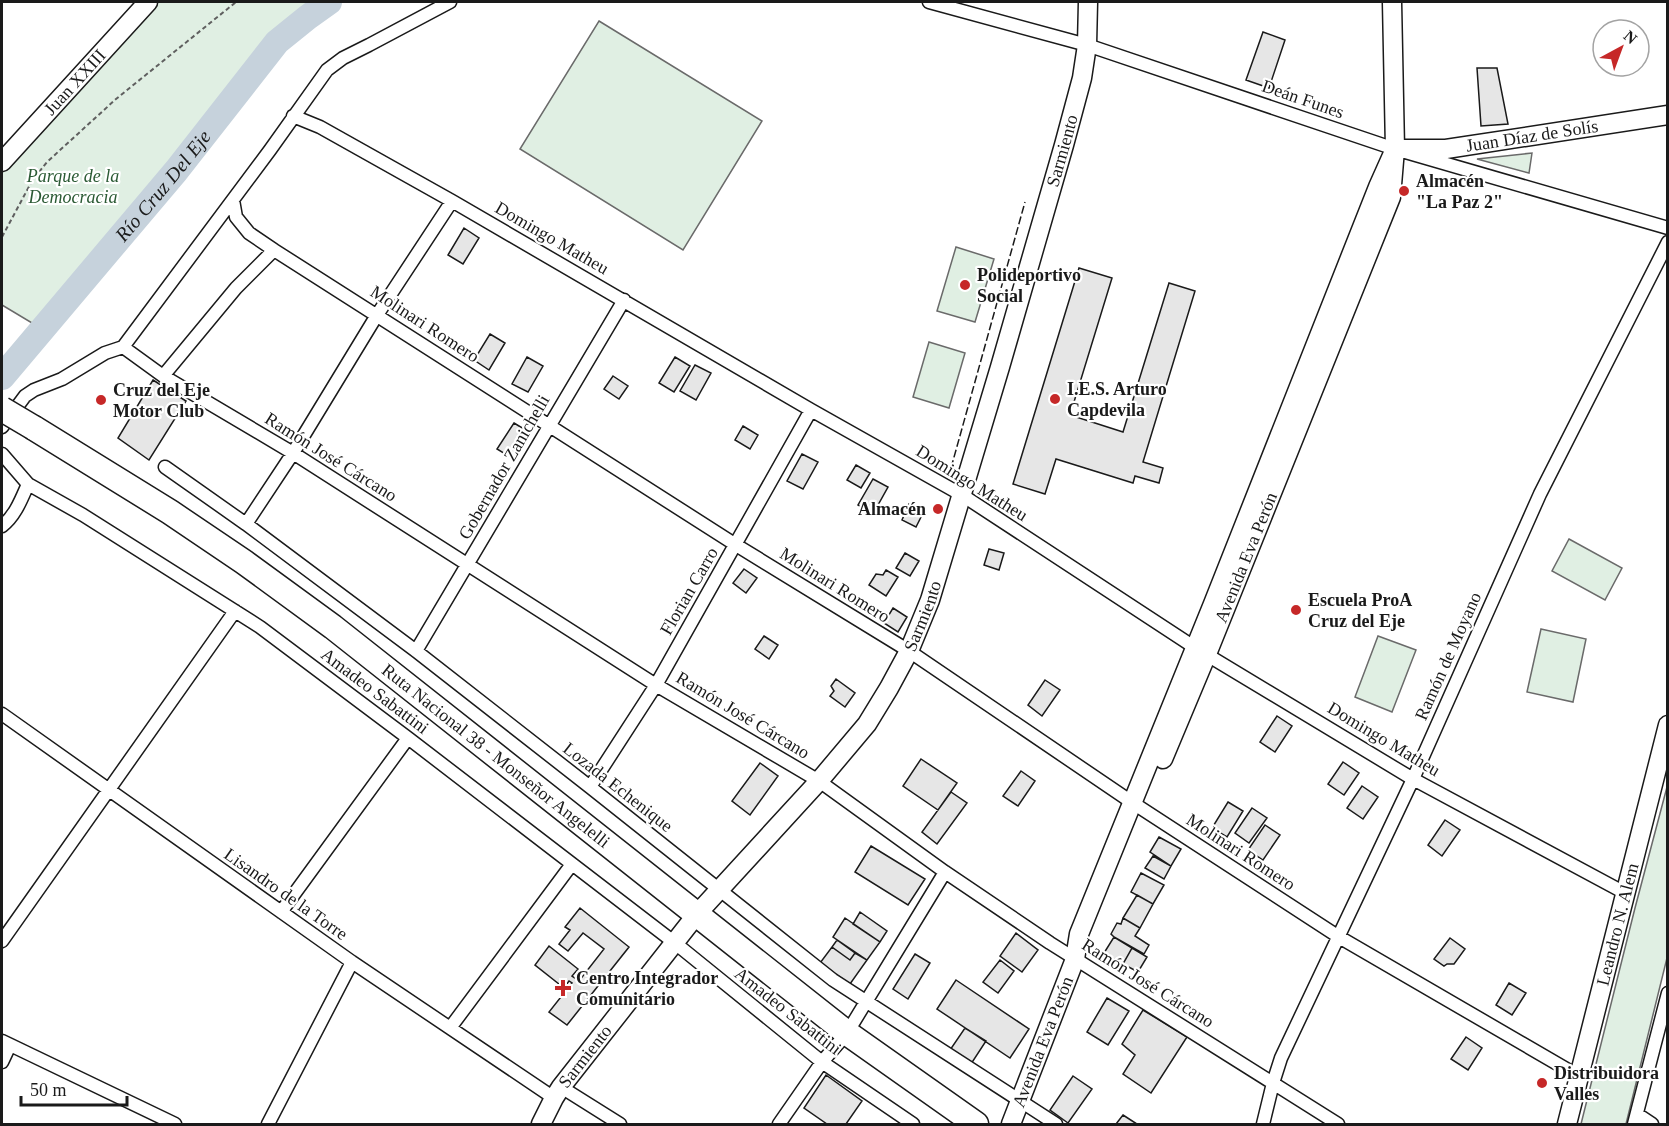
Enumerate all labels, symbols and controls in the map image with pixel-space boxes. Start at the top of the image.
north arrow [1591,18,1651,78]
text: N [1621,27,1641,48]
street label: Juan XXIII [40,45,110,119]
street label: Deán Funes [1259,76,1347,122]
street label: Sarmiento [1043,112,1082,189]
street label: Juan Díaz de Solís [1464,116,1600,156]
water label: Río Cruz Del Eje [110,126,215,246]
park label: Parque de la Democracia [26,166,119,207]
place label: Almacén "La Paz 2" [1416,171,1503,212]
marker: Almacén "La Paz 2" [1397,184,1411,198]
street label: Domingo Matheu [492,197,612,279]
place label: Polideportivo Social [977,265,1081,306]
marker: Polideportivo Social [958,278,972,292]
street label: Molinari Romero [367,281,483,367]
place label: I.E.S. Arturo Capdevila [1067,379,1167,420]
place label: Cruz del Eje Motor Club [113,380,210,421]
street label: Gobernador Zanichelli [454,391,554,543]
marker: I.E.S. Arturo Capdevila [1048,392,1062,406]
marker: Cruz del Eje Motor Club [94,393,108,407]
street label: Ramón José Cárcano [261,408,401,506]
street label: Domingo Matheu [913,441,1031,525]
street label: Avenida Eva Perón [1211,489,1281,625]
place label: Almacén [858,499,926,519]
marker: Almacén [931,502,945,516]
street label: Molinari Romero [776,543,894,627]
street label: Florian Carro [656,544,722,638]
street label: Sarmiento [900,578,945,654]
street label: Ramón de Moyano [1411,589,1485,723]
place label: Escuela ProA Cruz del Eje [1308,590,1412,631]
marker: Escuela ProA Cruz del Eje [1289,603,1303,617]
street label: Amadeo Sabattini [317,644,433,738]
street label: Ruta Nacional 38 - Monseñor Angelelli [378,660,614,852]
street label: Ramón José Cárcano [673,667,813,763]
street label: Domingo Matheu [1324,698,1444,780]
street label: Lozada Echenique [559,738,677,836]
street label: Molinari Romero [1183,809,1299,895]
street label: Lisandro de la Torre [221,844,351,944]
street label: Leandro N. Alem [1592,861,1643,988]
street label: Ramón José Cárcano [1078,934,1218,1032]
street label: Amadeo Sabattini [731,963,845,1059]
place label: Centro Integrador Comunitario [576,968,718,1009]
street label: Avenida Eva Perón [1008,974,1077,1110]
marker: Centro Integrador Comunitario [554,979,572,997]
street label: Sarmiento [554,1021,616,1092]
place label: Distribuidora Valles [1554,1063,1659,1104]
scale bar [21,1069,128,1107]
marker: Distribuidora Valles [1535,1076,1549,1090]
text: 50 m [30,1080,67,1100]

